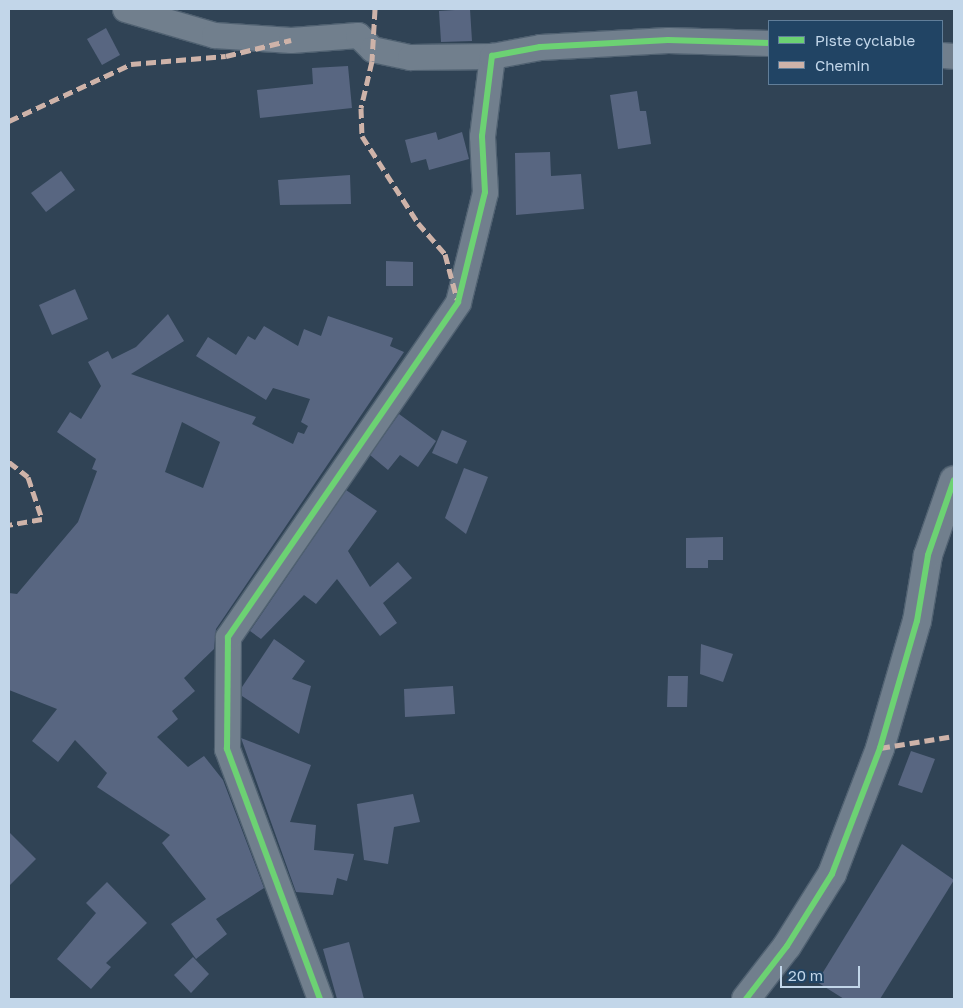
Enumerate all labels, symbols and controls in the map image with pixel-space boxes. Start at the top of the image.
legend [768,20,943,85]
text: Piste cyclable [815,31,915,49]
text: Chemin [815,56,870,74]
scale bar [783,956,863,988]
text: 20 m [788,966,823,984]

